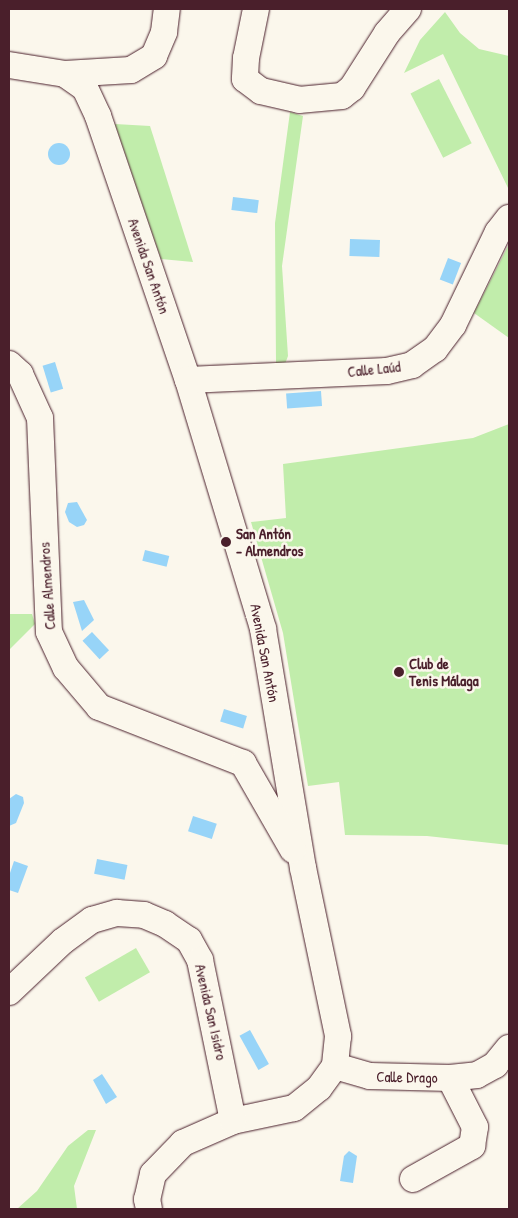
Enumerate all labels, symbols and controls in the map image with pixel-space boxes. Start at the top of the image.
street label: Avenida San Antón [124,216,174,316]
street label: Calle Laúd [347,357,401,381]
place label: San Antón - Almendros [236,524,303,559]
marker: San Antón - Almendros [220,536,232,548]
street label: Calle Almendros [35,542,59,630]
street label: Avenida San Antón [247,602,283,704]
place label: Club de Tenis Málaga [409,654,479,689]
marker: Club de Tenis Málaga [393,666,405,678]
street label: Avenida San Isidro [191,962,231,1062]
street label: Calle Drago [376,1067,438,1087]

